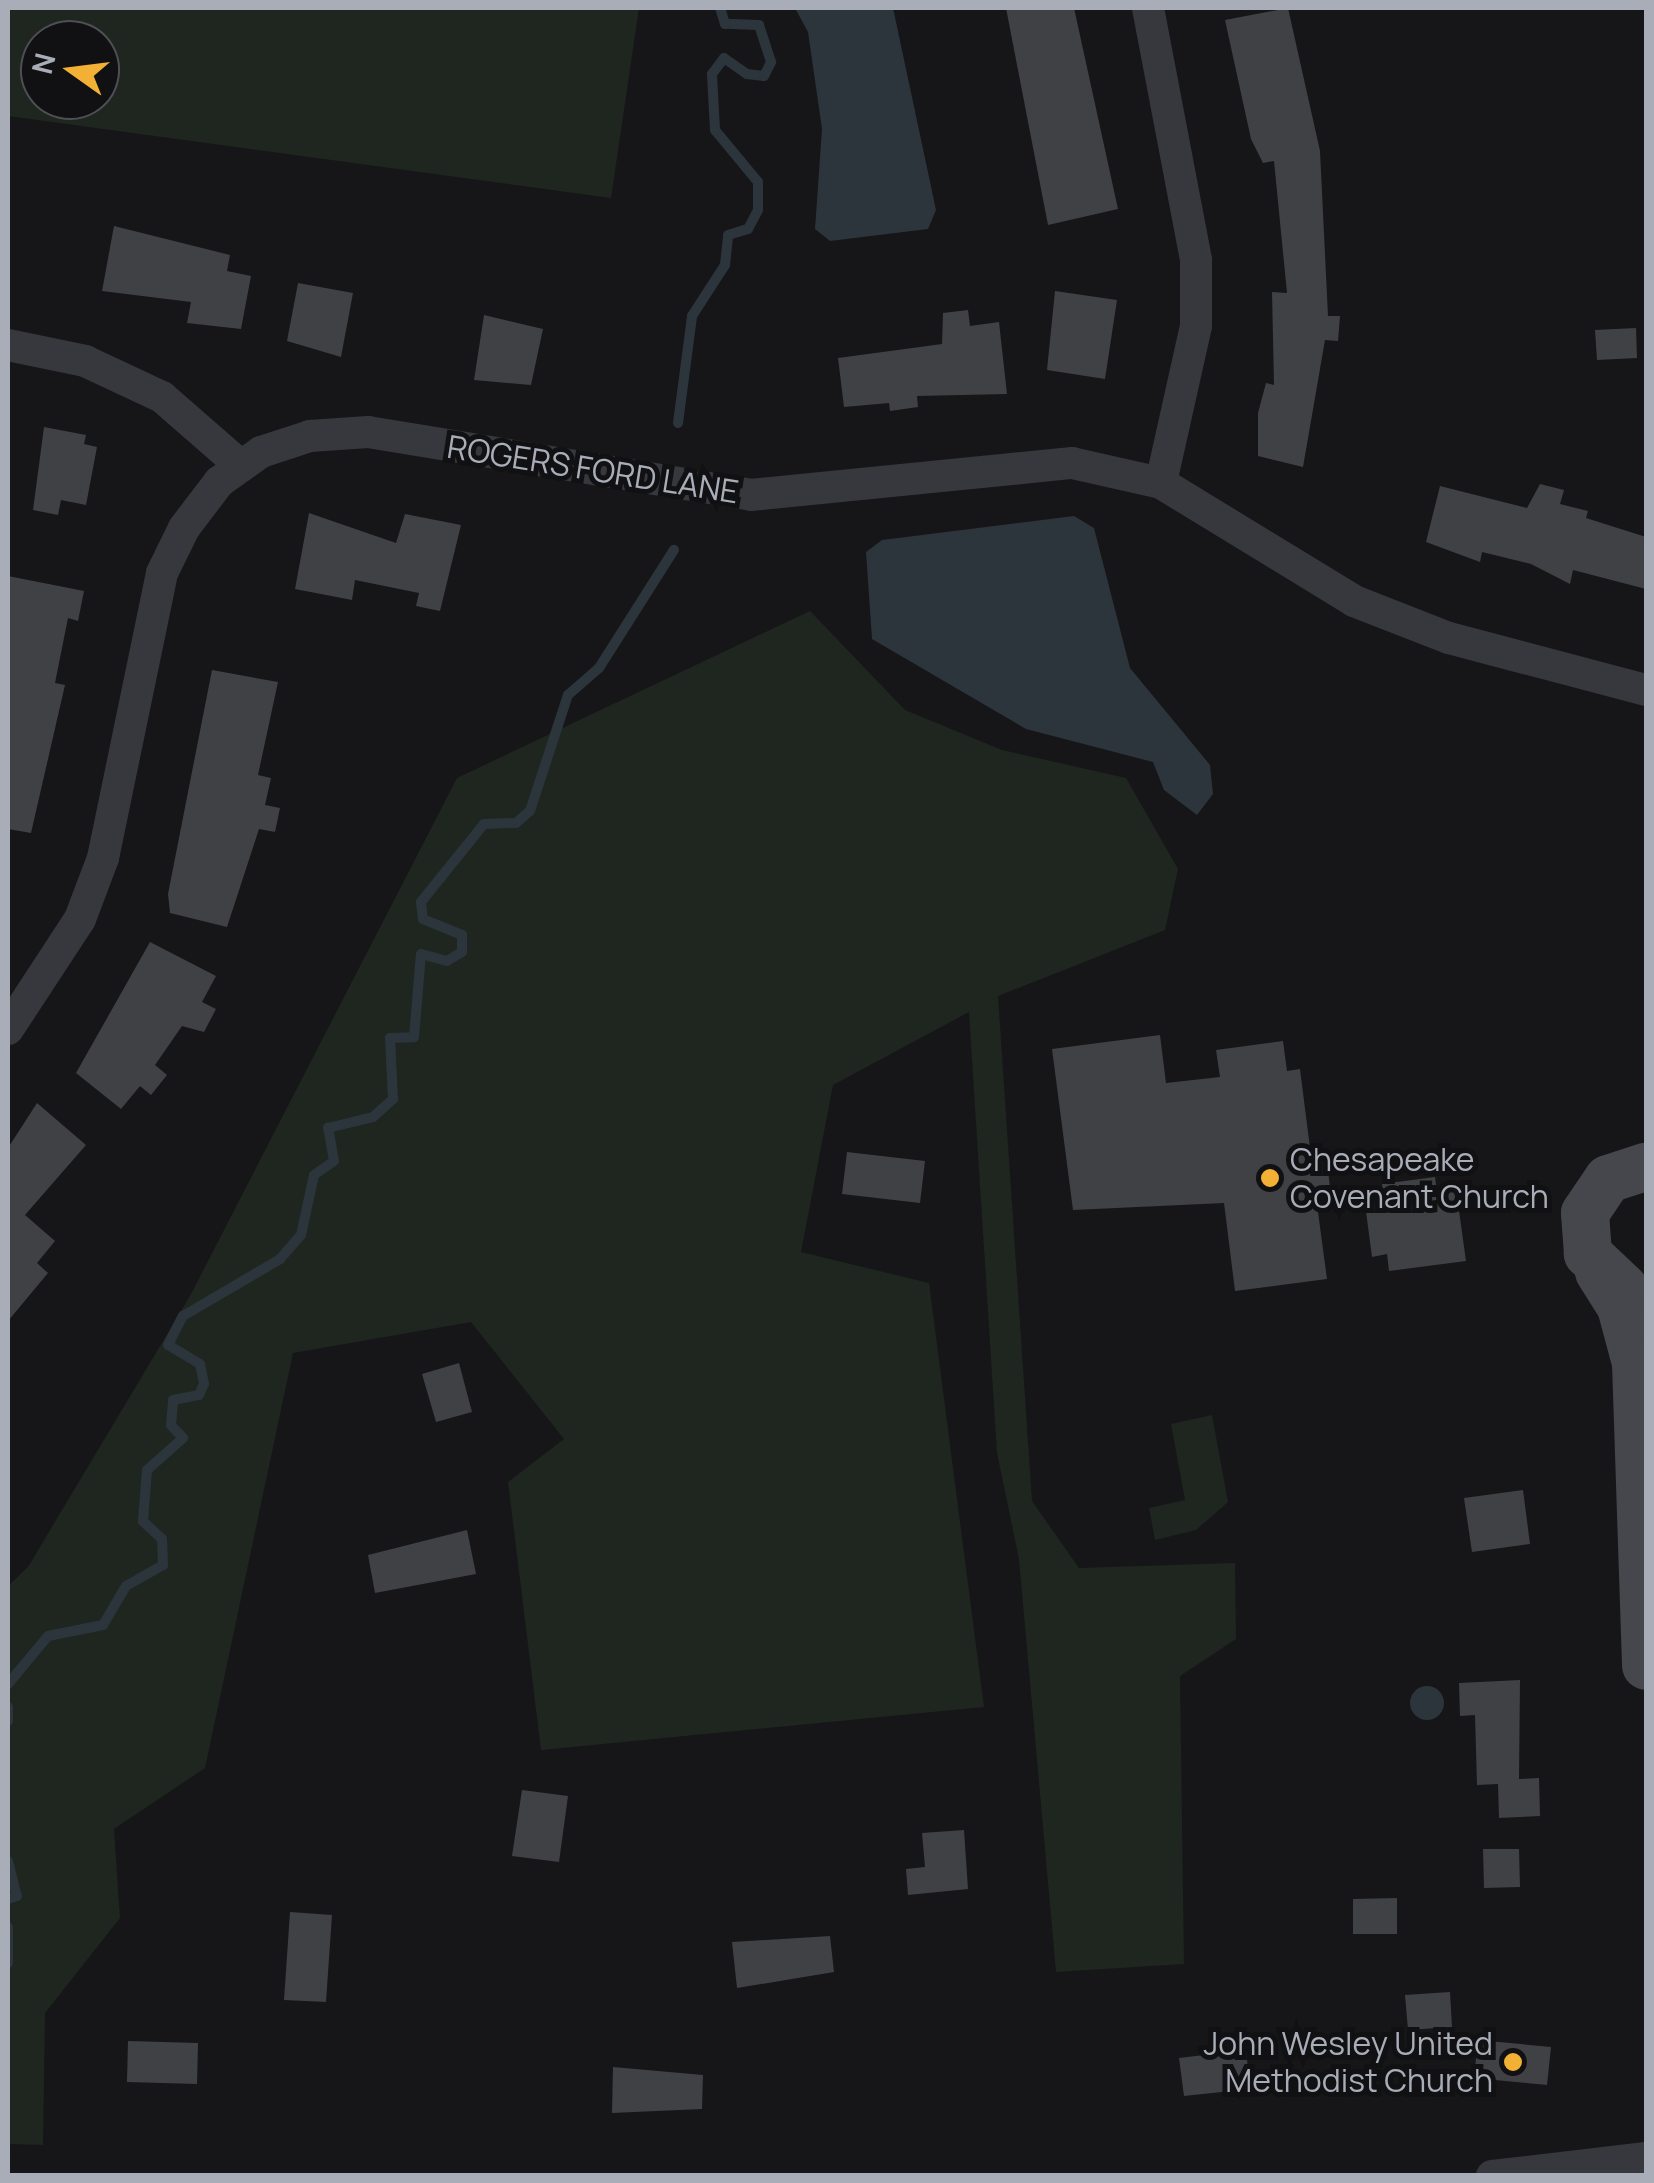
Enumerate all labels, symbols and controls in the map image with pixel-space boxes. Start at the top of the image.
north arrow [20,20,120,120]
text: N [22,49,64,78]
street label: ROGERS FORD LANE [445,427,741,511]
place label: Chesapeake Covenant Church [1290,1141,1549,1216]
marker: Chesapeake Covenant Church [1259,1167,1281,1189]
place label: John Wesley United Methodist Church [1203,2025,1493,2100]
marker: John Wesley United Methodist Church [1502,2051,1524,2073]

